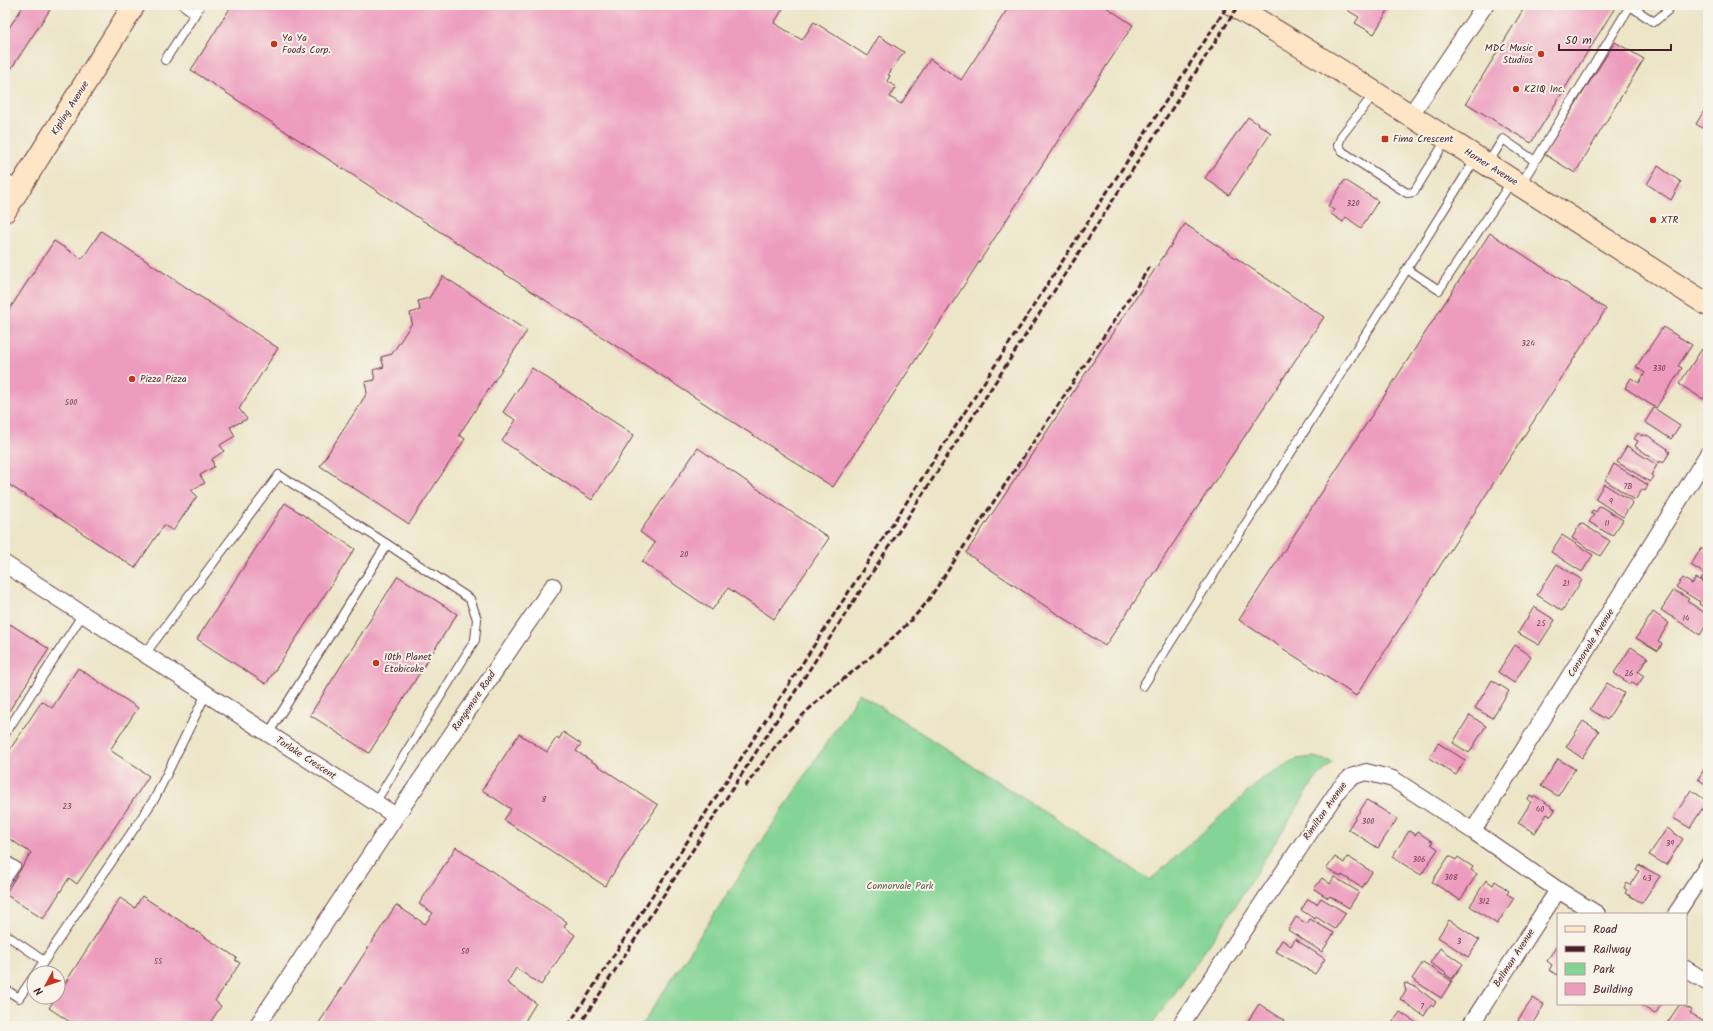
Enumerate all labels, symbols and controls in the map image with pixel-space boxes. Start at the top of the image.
scale bar [1559,26,1671,52]
place label: Ya Ya Foods Corp. [282,30,331,58]
text: 50 m [1565,31,1592,50]
marker: Ya Ya Foods Corp. [269,39,279,49]
place label: MDC Music Studios [1485,40,1534,68]
marker: MDC Music Studios [1536,49,1546,59]
street label: Kipling Avenue [47,77,93,138]
place label: KZIQ Inc. [1524,81,1565,97]
marker: KZIQ Inc. [1511,84,1521,94]
place label: Fima Crescent [1393,131,1454,147]
marker: Fima Crescent [1380,134,1390,144]
street label: Horner Avenue [1461,144,1522,190]
house number: 320 [1346,197,1360,210]
place label: XTR [1661,212,1679,228]
marker: XTR [1648,215,1658,225]
house number: 324 [1521,337,1535,350]
house number: 330 [1652,362,1666,375]
place label: Pizza Pizza [140,371,187,387]
marker: Pizza Pizza [127,374,137,384]
house number: 500 [65,396,77,409]
house number: 7B [1624,480,1632,493]
house number: 9 [1609,495,1613,508]
house number: 11 [1604,517,1610,530]
house number: 20 [680,548,688,561]
house number: 21 [1562,577,1570,590]
street label: Connorvale Avenue [1563,605,1619,680]
house number: 14 [1683,612,1690,625]
house number: 25 [1537,617,1546,630]
place label: 10th Planet Etobicoke [384,649,432,677]
marker: 10th Planet Etobicoke [371,658,381,668]
street label: Rangemore Road [448,667,501,734]
house number: 26 [1624,667,1634,680]
street label: Torlake Crescent [272,732,340,784]
street label: Rimilton Avenue [1299,778,1351,844]
house number: 8 [542,793,547,806]
house number: 23 [62,800,72,813]
house number: 40 [1536,803,1544,816]
house number: 300 [1362,815,1374,828]
house number: 39 [1666,837,1674,850]
house number: 306 [1412,853,1426,866]
house number: 308 [1444,871,1458,884]
house number: 43 [1643,872,1652,885]
park label: Connorvale Park [866,878,934,894]
house number: 312 [1478,895,1490,908]
legend [1557,913,1687,1005]
text: Road [1593,920,1618,939]
street label: Bellman Avenue [1489,925,1539,991]
house number: 3 [1457,935,1462,948]
text: Railway [1593,940,1631,959]
house number: 50 [461,945,469,958]
house number: 55 [154,955,163,968]
text: Park [1593,960,1615,979]
north arrow [26,965,66,1005]
text: Building [1593,980,1633,999]
text: N [30,982,48,999]
house number: 7 [1420,1000,1424,1013]

